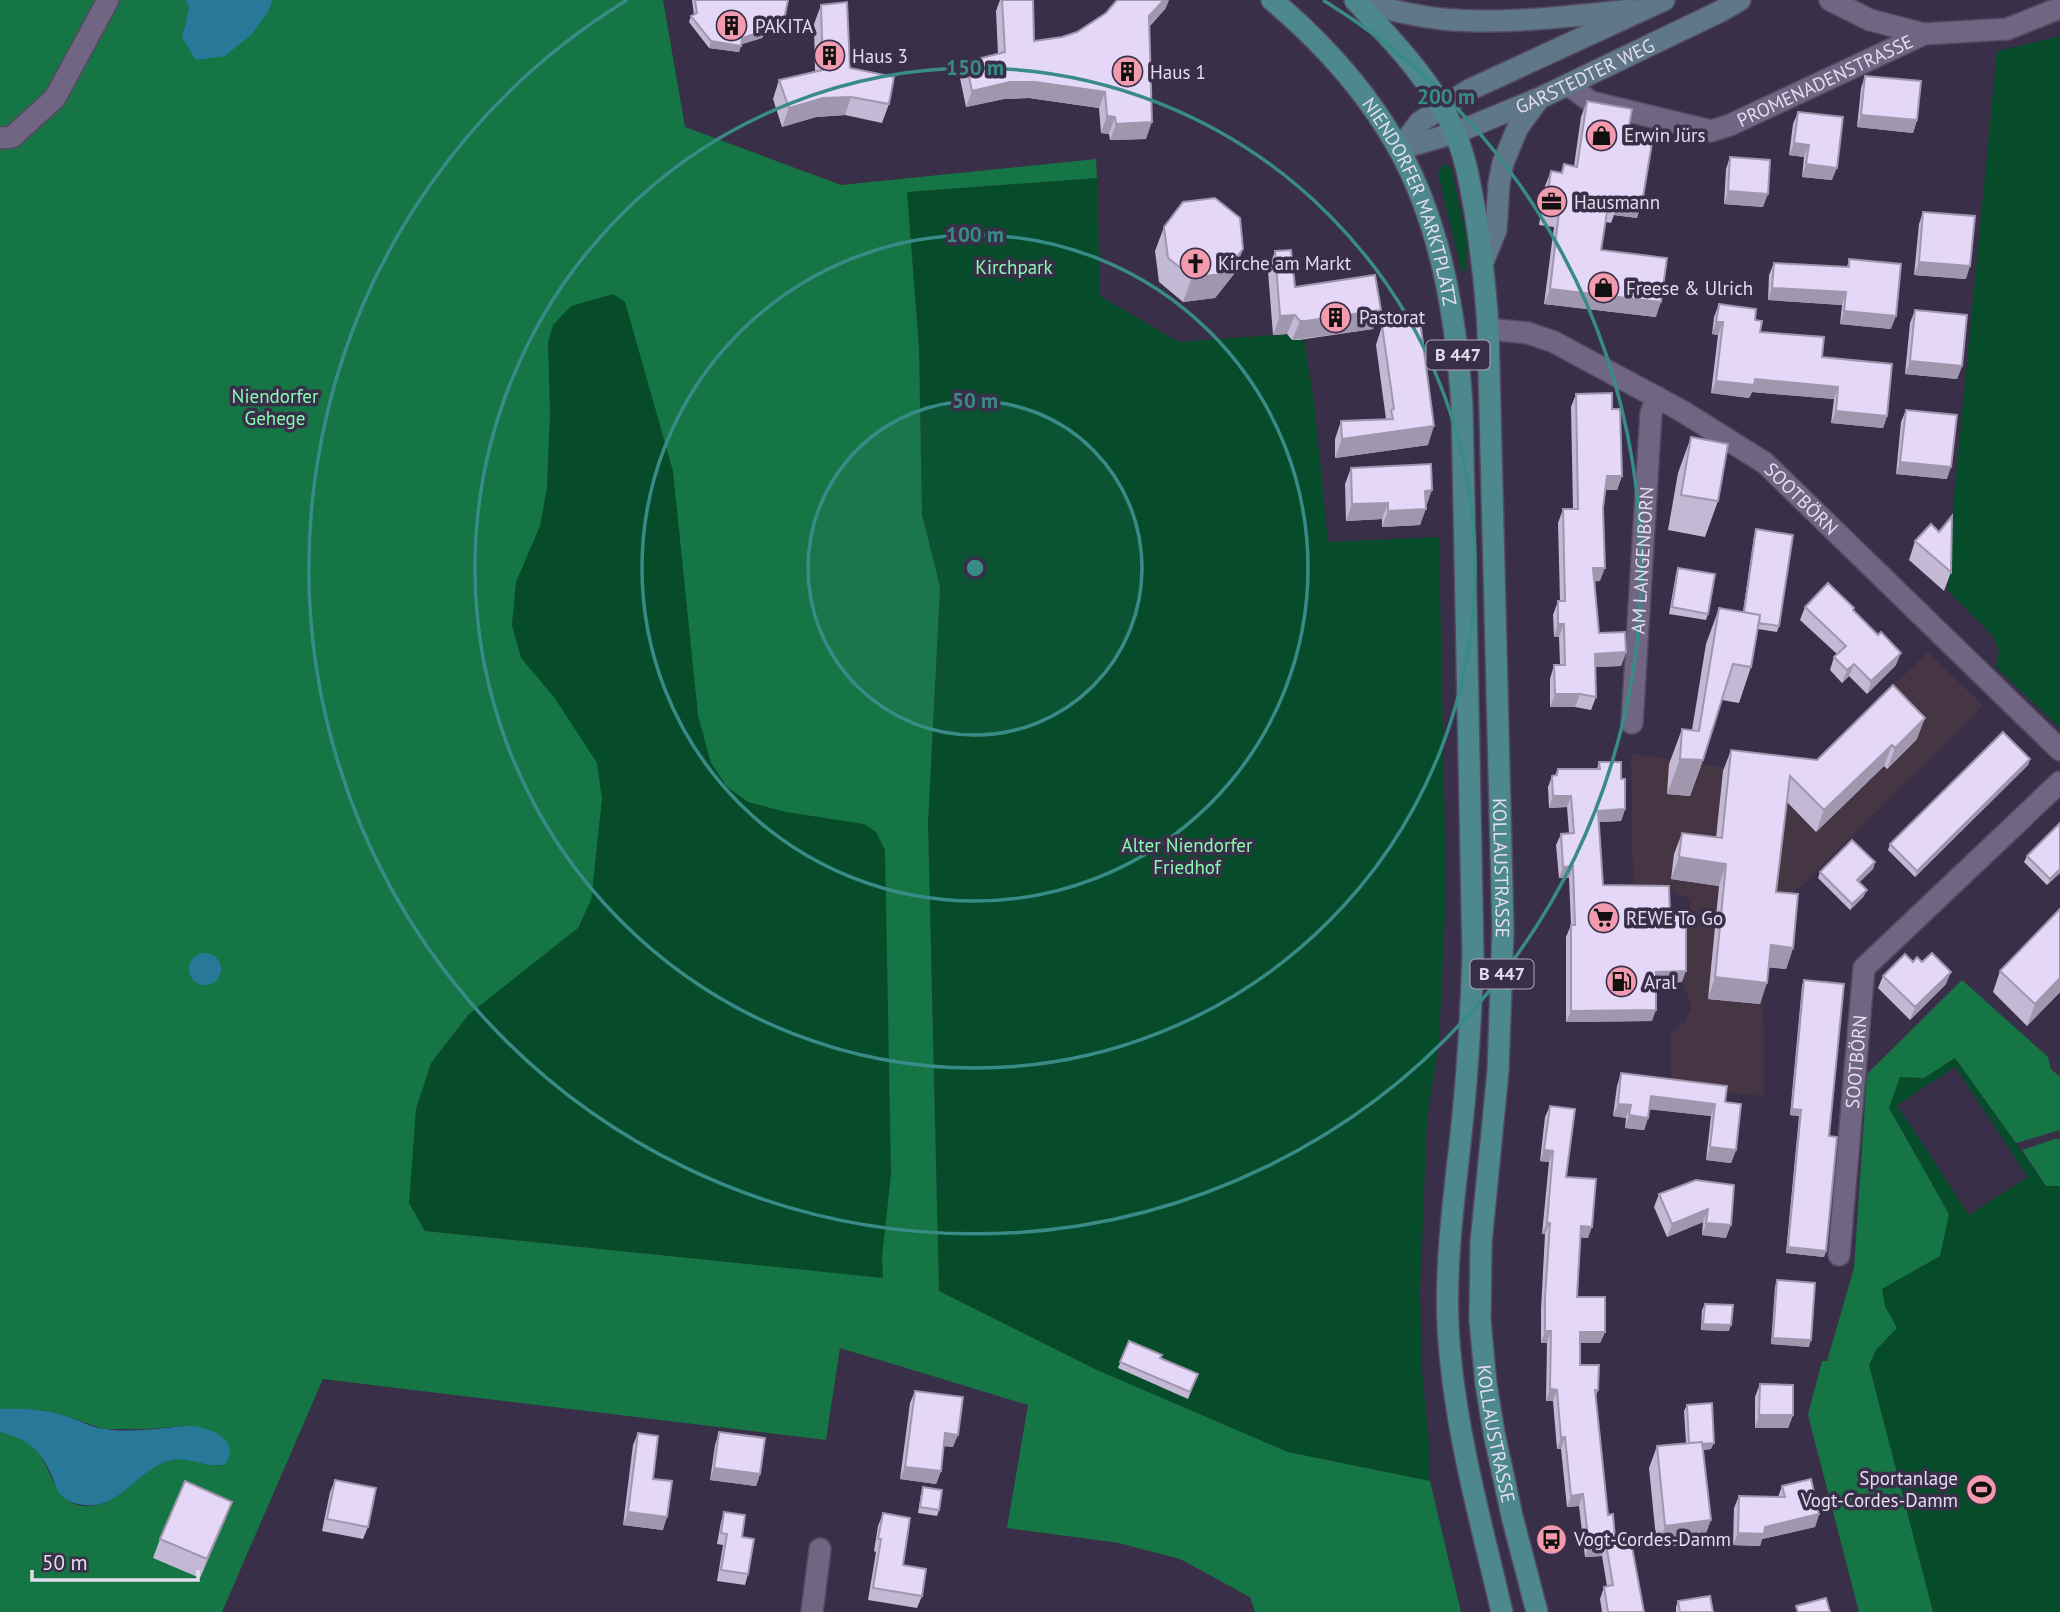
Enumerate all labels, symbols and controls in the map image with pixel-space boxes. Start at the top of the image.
building icon: PAKITA [715,9,749,43]
place label: PAKITA [755,14,813,38]
street label: PROMENADENSTRASSE [1733,29,1917,132]
street label: GARSTEDTER WEG [1512,33,1658,119]
building icon: Haus 3 [812,39,846,73]
place label: Haus 3 [852,44,908,68]
text: 150 m [946,54,1004,81]
building icon: Haus 1 [1110,55,1144,89]
place label: Haus 1 [1150,60,1206,84]
text: 200 m [1417,83,1475,110]
street label: NIENDORFER MARKTPLATZ [1357,93,1462,307]
shop icon: Erwin Jürs [1584,118,1618,152]
place label: Erwin Jürs [1624,123,1705,147]
office icon: Hausmann [1534,185,1568,219]
place label: Hausmann [1574,190,1660,214]
text: 100 m [946,221,1004,248]
church icon: Kirche am Markt [1178,246,1212,280]
place label: Kirche am Markt [1218,251,1352,275]
park label: Kirchpark [975,255,1053,279]
shop icon: Freese & Ulrich [1586,271,1620,305]
place label: Freese & Ulrich [1626,276,1753,300]
building icon: Pastorat [1319,300,1353,334]
place label: Pastorat [1359,305,1426,329]
road number: B 447 [1426,340,1490,370]
park label: Niendorfer Gehege [232,384,319,430]
text: 50 m [952,387,998,414]
street label: SOOTBÖRN [1759,457,1844,540]
street label: AM LANGENBORN [1625,486,1658,635]
centre of rings [963,556,987,580]
street label: KOLLAUSTRASSE [1488,798,1515,938]
park label: Alter Niendorfer Friedhof [1122,833,1253,879]
supermarket icon: REWE To Go [1586,901,1620,935]
place label: REWE To Go [1626,906,1723,930]
road number: B 447 [1470,959,1534,988]
fuel station icon: Aral [1604,965,1638,999]
place label: Aral [1644,970,1677,994]
street label: SOOTBÖRN [1840,1014,1872,1110]
street label: KOLLAUSTRASSE [1472,1364,1521,1505]
place label: Sportanlage Vogt-Cordes-Damm [1800,1466,1958,1512]
sports icon: Sportanlage Vogt-Cordes-Damm [1964,1472,1998,1506]
bus stop icon: Vogt-Cordes-Damm [1534,1522,1568,1556]
place label: Vogt-Cordes-Damm [1573,1527,1731,1551]
scale bar [32,1538,198,1582]
text: 50 m [42,1549,88,1576]

